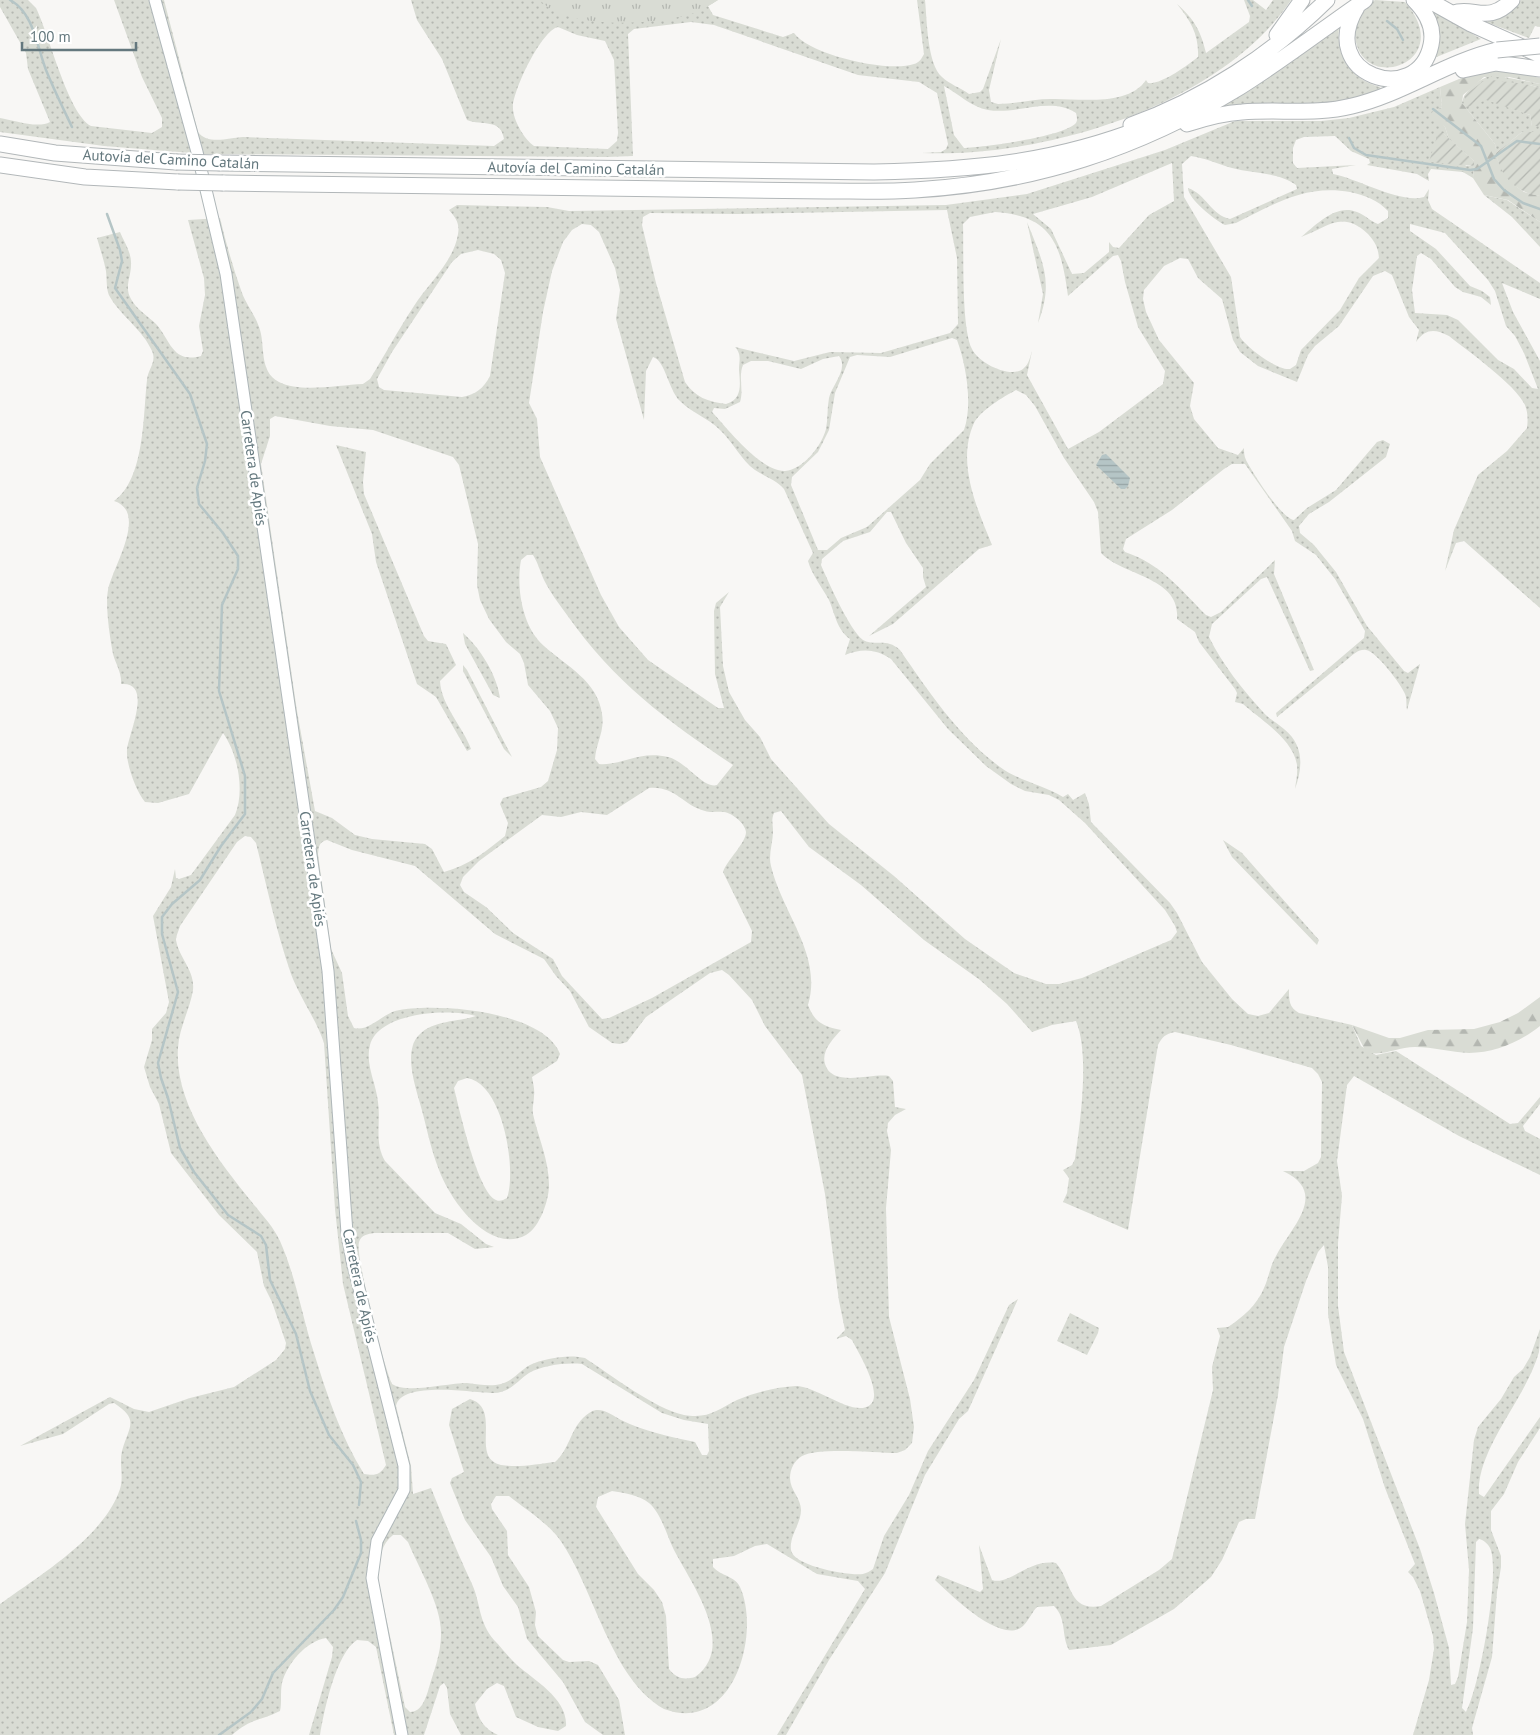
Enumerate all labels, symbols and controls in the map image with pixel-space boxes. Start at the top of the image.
scale bar [22,20,136,52]
text: 100 m [30,27,71,46]
street label: Autovía del Camino Catalán [82,145,260,173]
street label: Autovía del Camino Catalán [487,157,665,179]
street label: Carretera de Apiés [236,409,272,527]
street label: Carretera de Apiés [295,810,331,928]
street label: Carretera de Apiés [339,1227,381,1345]

